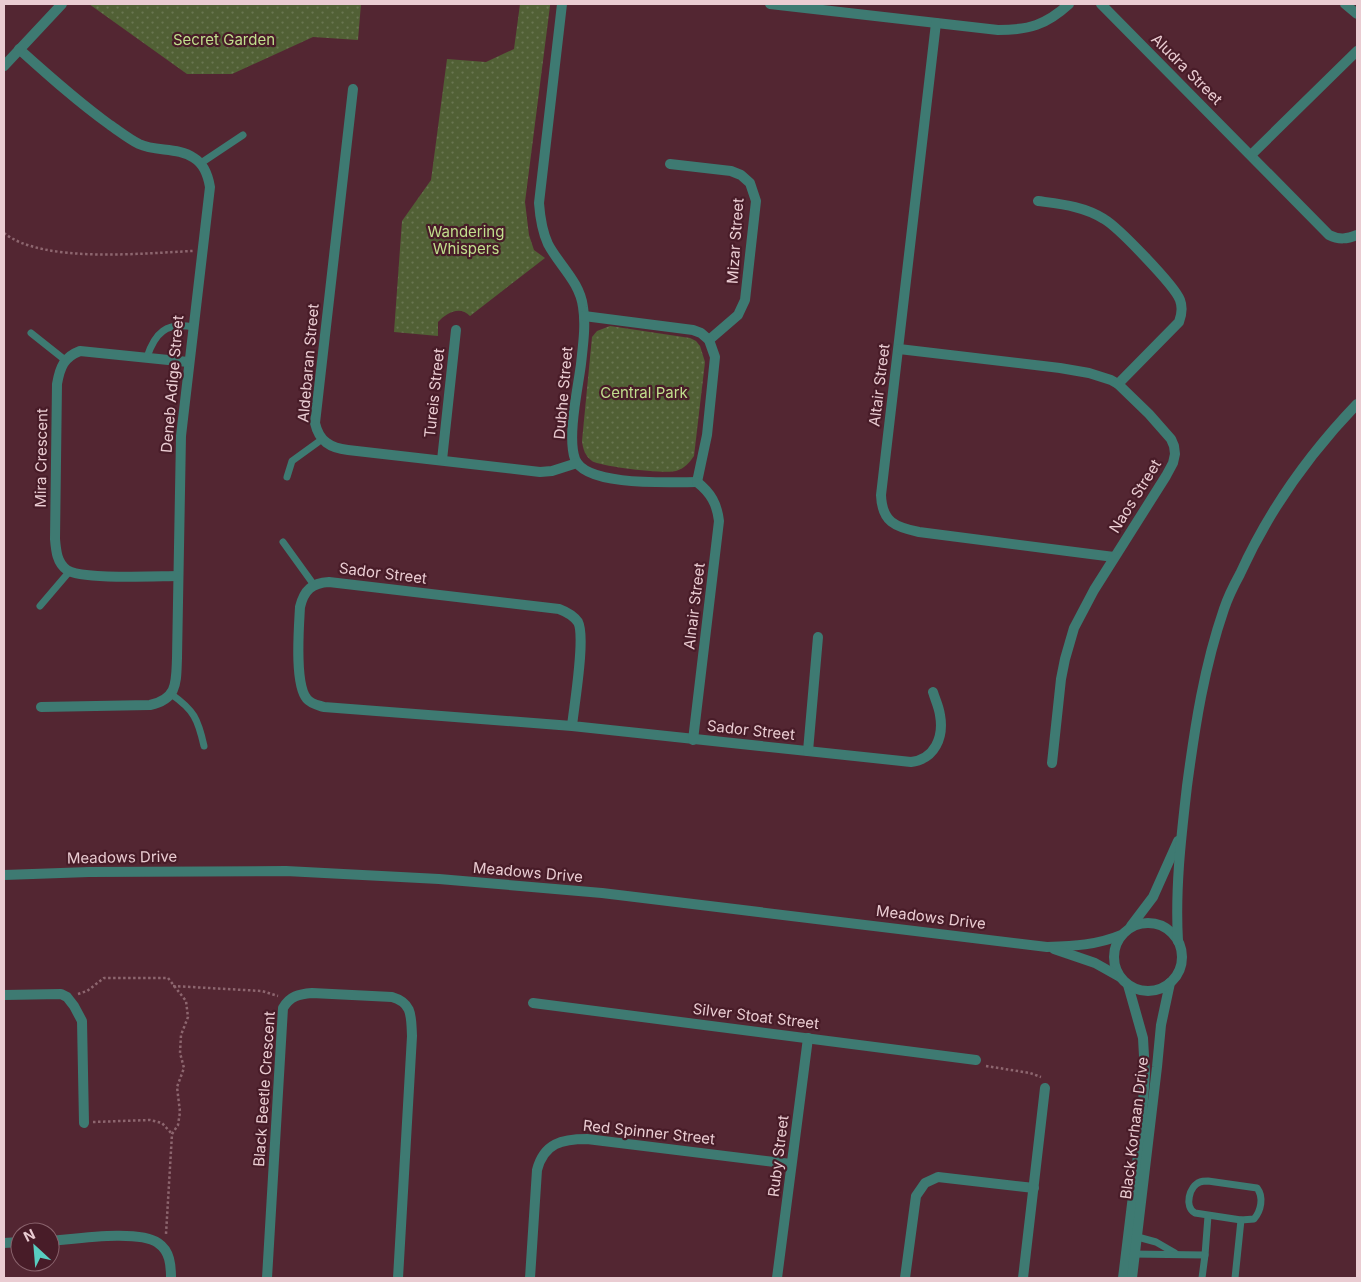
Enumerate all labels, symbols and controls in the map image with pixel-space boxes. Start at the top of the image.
park label: Secret Garden [173,30,275,49]
street label: Aludra Street [1148,30,1227,109]
street label: Mizar Street [723,197,747,285]
park label: Wandering Whispers [428,222,504,258]
street label: Aldebaran Street [293,303,323,423]
street label: Deneb Adige Street [157,314,187,454]
street label: Altair Street [864,342,894,428]
street label: Dubhe Street [549,346,577,440]
street label: Tureis Street [420,347,448,439]
park label: Central Park [600,383,689,402]
street label: Mira Crescent [31,408,51,508]
street label: Naos Street [1105,456,1165,536]
street label: Sador Street [338,558,428,588]
street label: Alnair Street [679,562,709,650]
street label: Sador Street [706,716,796,744]
street label: Meadows Drive [67,847,177,867]
street label: Meadows Drive [472,858,584,886]
street label: Meadows Drive [875,901,987,933]
street label: Silver Stoat Street [692,999,820,1033]
street label: Black Beetle Crescent [249,1011,279,1167]
street label: Black Korhaan Drive [1116,1056,1152,1200]
street label: Ruby Street [764,1114,792,1198]
street label: Red Spinner Street [582,1116,716,1148]
north arrow [10,1222,60,1272]
text: N [21,1225,38,1245]

